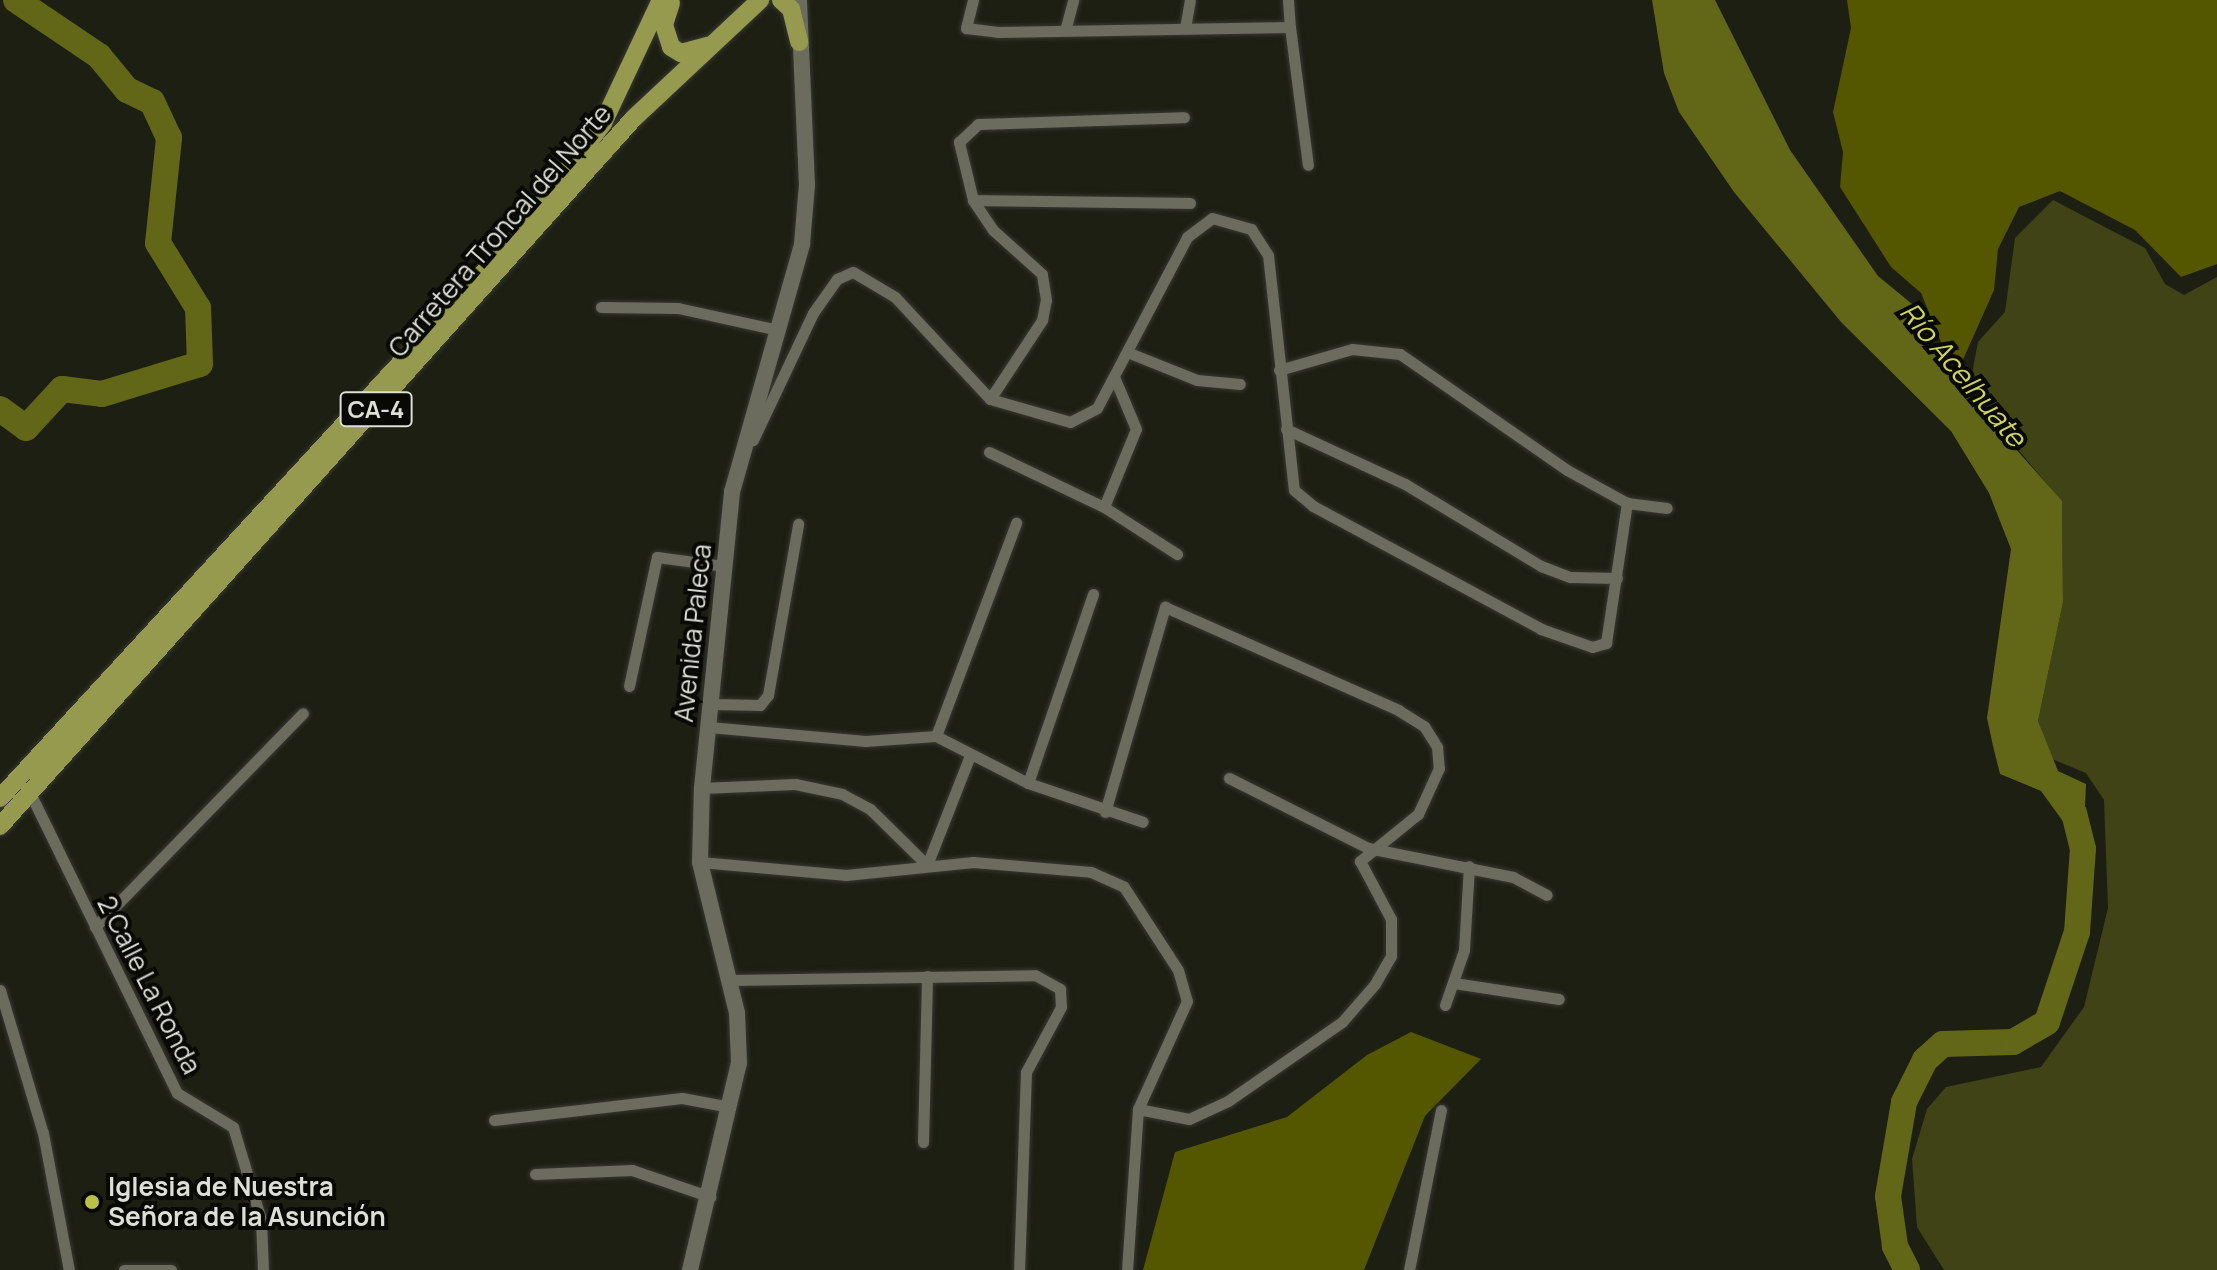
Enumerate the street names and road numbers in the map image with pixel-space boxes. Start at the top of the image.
street label: Carretera Troncal del Norte [382,99,618,363]
road number: CA-4 [338,389,414,429]
street label: Avenida Paleca [668,542,718,724]
street label: 2 Calle La Ronda [91,891,207,1079]

